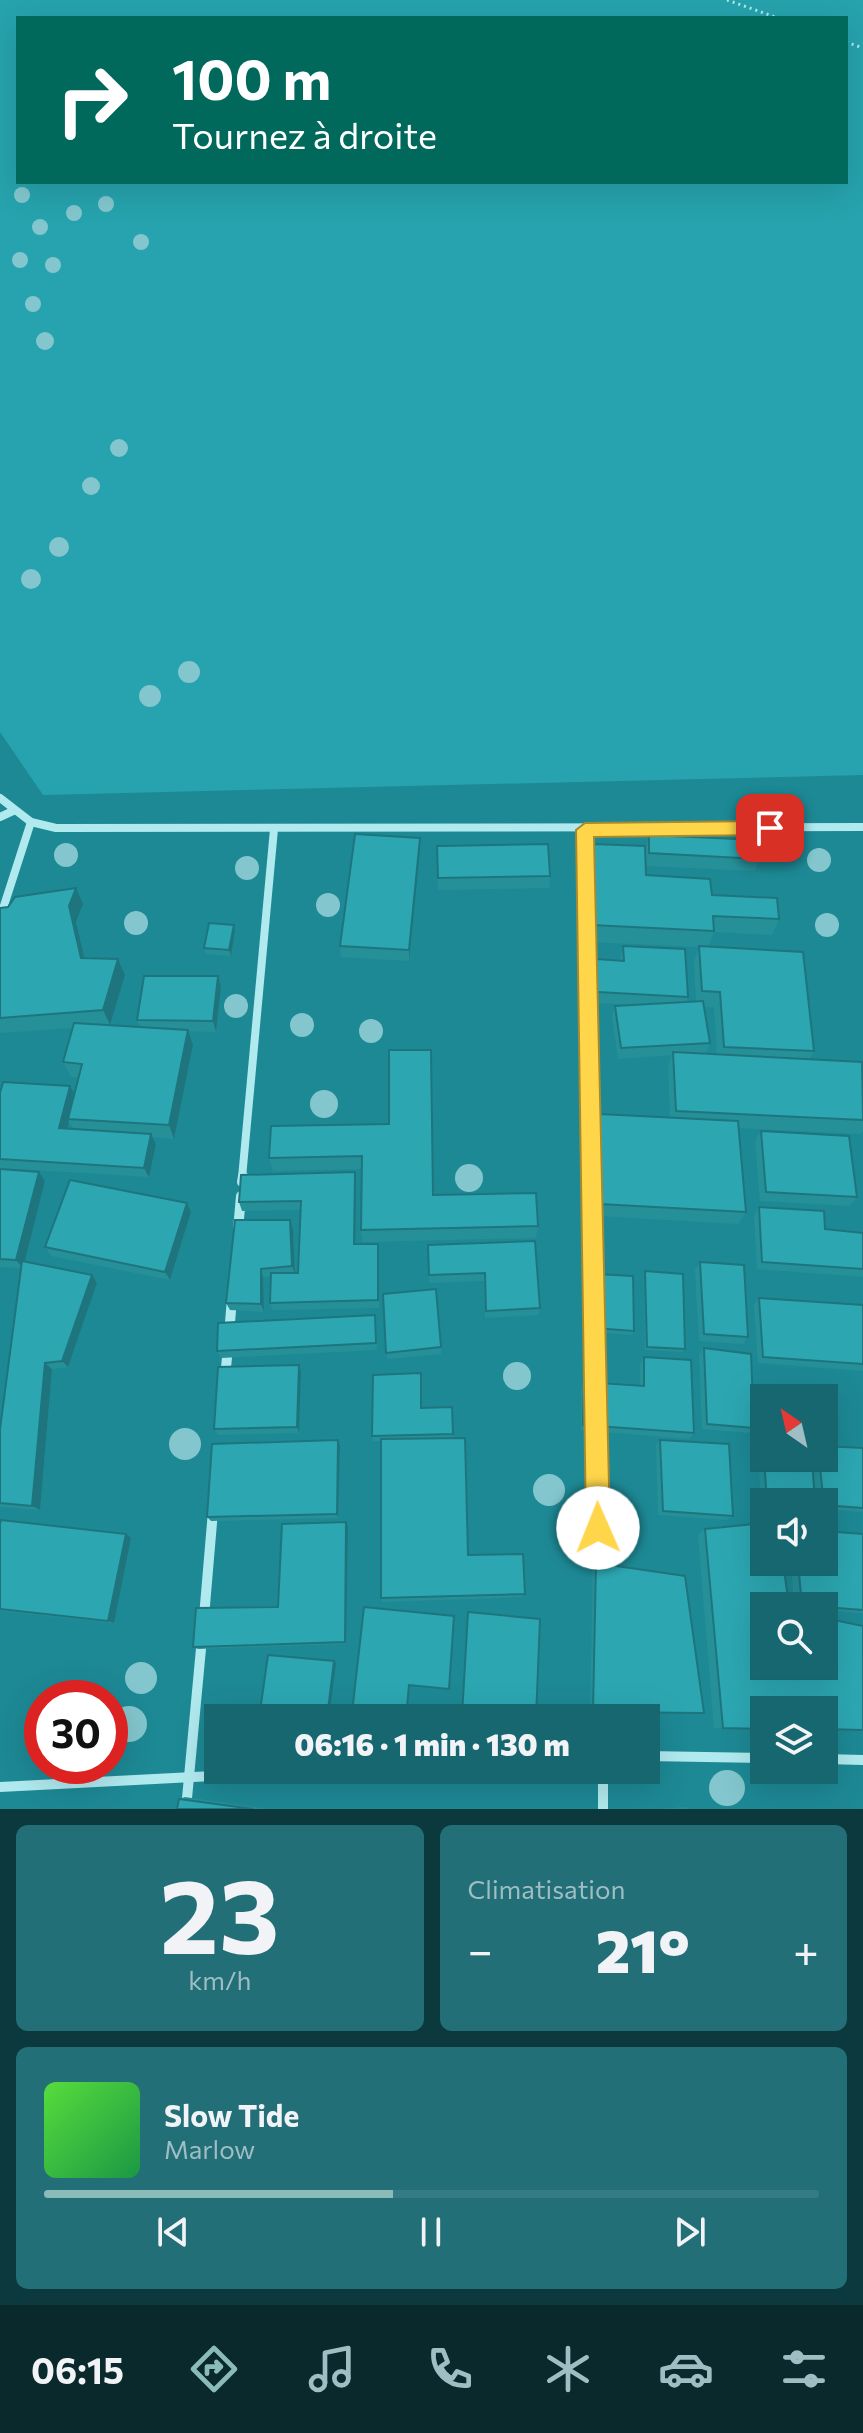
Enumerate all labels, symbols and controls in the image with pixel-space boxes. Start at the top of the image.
text: 100 m [172,43,331,112]
icon: right [40,48,144,152]
text: Tournez à droite [172,112,437,156]
pin [736,794,804,862]
icon: arrive [748,806,792,850]
north arrow [750,1384,838,1472]
map controls [750,1384,838,1784]
position arrow [556,1486,640,1570]
button: sound [750,1488,838,1576]
button: search [750,1592,838,1680]
speed limit sign: 30 [24,1680,128,1784]
button: layers [750,1696,838,1784]
text: 06:16 · 1 min · 130 m [294,1725,570,1762]
text: 23 [160,1848,280,1975]
text: Climatisation [468,1873,625,1904]
text: 21° [596,1912,690,1985]
text: − [468,1922,493,1976]
text: + [793,1922,819,1976]
text: km/h [188,1964,251,1995]
text: Slow Tide [164,2096,299,2133]
text: Marlow [164,2133,255,2164]
icon: previous [151,2210,195,2254]
icon: pause [409,2210,453,2254]
icon: next [668,2210,712,2254]
icon: directions [186,2341,242,2397]
icon: music [304,2341,360,2397]
icon: phone [422,2341,478,2397]
icon: climate [540,2341,596,2397]
icon: car [658,2341,714,2397]
icon: filters [776,2341,832,2397]
text: 06:15 [31,2347,124,2391]

